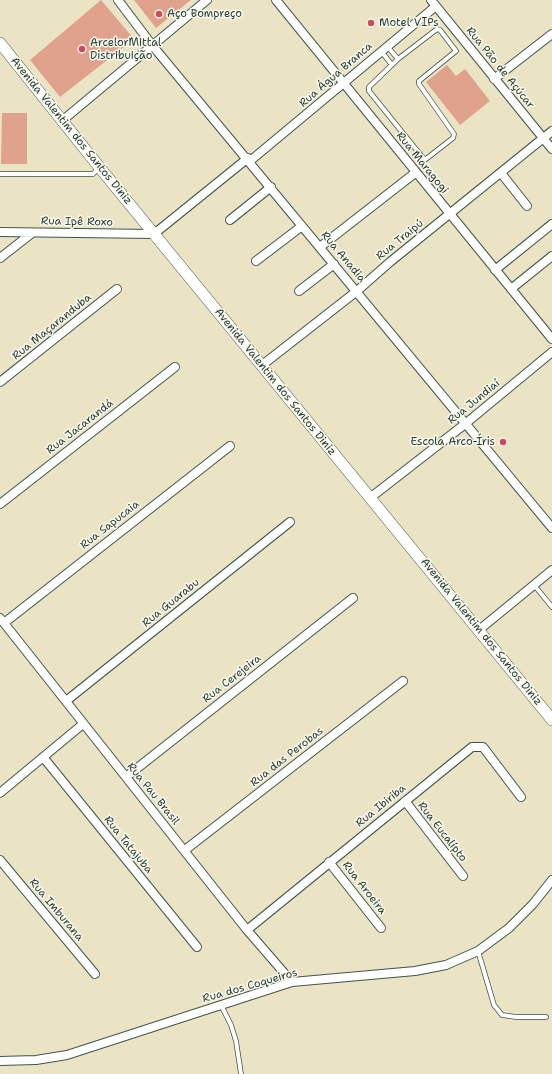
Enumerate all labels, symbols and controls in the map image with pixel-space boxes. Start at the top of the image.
place label: Aço Bompreço [167,7,242,21]
marker: Aço Bompreço [154,9,164,19]
place label: Motel VIPs [379,16,439,30]
marker: Motel VIPs [366,18,376,28]
street label: Rua Pão de Açúcar [463,25,537,111]
place label: ArcelorMittal Distribuição [90,36,161,62]
street label: Rua Água Branca [297,40,375,110]
marker: ArcelorMittal Distribuição [77,44,87,54]
street label: Avenida Valentim dos Santos Diniz [8,55,134,207]
street label: Rua Maragogi [393,129,451,197]
street label: Rua Ipê Roxo [41,215,113,229]
street label: Rua Traipú [374,217,426,263]
street label: Rua Anadia [318,229,368,285]
street label: Rua Maçaranduba [10,291,94,363]
street label: Avenida Valentim dos Santos Diniz [212,306,338,458]
street label: Rua Jundiaí [445,377,503,427]
street label: Rua Jacarandá [44,397,116,457]
place label: Escola Arco-Íris [410,435,495,449]
marker: Escola Arco-Íris [498,437,508,447]
street label: Rua Sapucaia [78,498,142,552]
street label: Avenida Valentim dos Santos Diniz [418,556,544,708]
street label: Rua Guarabu [140,576,202,630]
street label: Rua Cerejeira [200,652,264,706]
street label: Rua das Perobas [248,724,326,790]
street label: Rua Pau Brasil [124,760,182,828]
street label: Rua Ibiriba [353,782,409,830]
street label: Rua Eucalípto [414,799,470,865]
street label: Rua Tatajuba [101,814,155,876]
street label: Rua Aroeira [339,859,389,917]
street label: Rua Imburana [26,876,86,944]
street label: Rua dos Coqueiros [201,966,299,1006]

